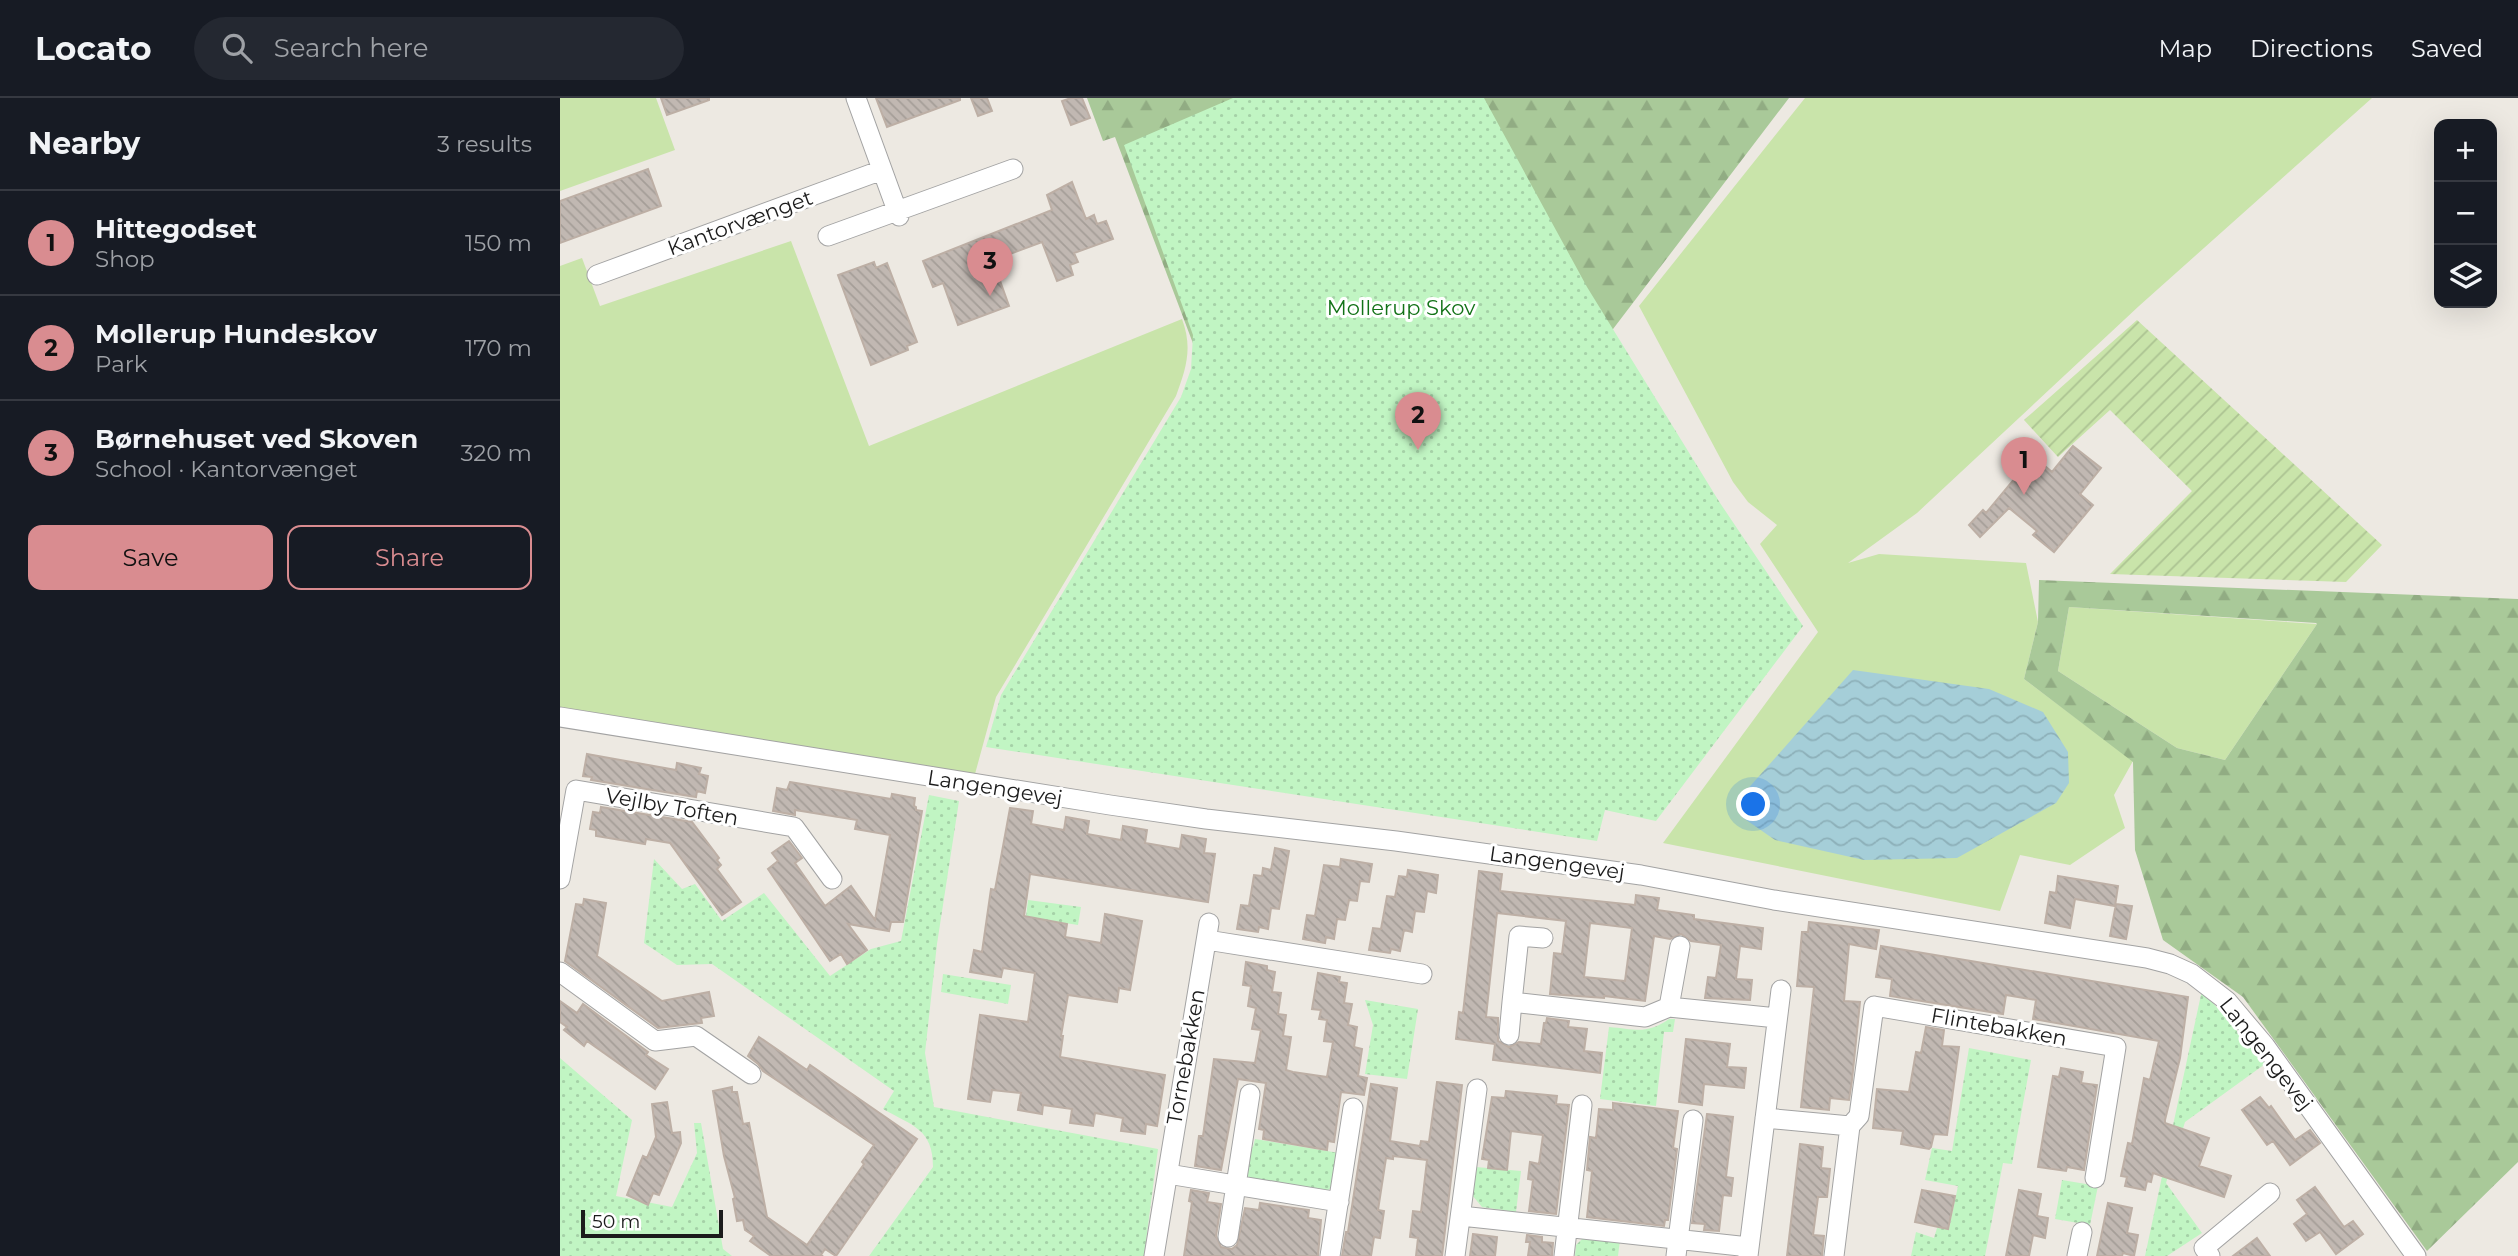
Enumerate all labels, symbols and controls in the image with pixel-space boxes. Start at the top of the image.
search box [194,17,684,80]
text: Locato [35,28,152,68]
icon: search [218,29,256,67]
text: Search here [274,32,428,64]
text: Map [2159,34,2212,63]
text: Directions [2250,34,2373,63]
text: Saved [2411,34,2483,63]
map controls [2434,119,2497,308]
button: + [2434,119,2497,182]
text: Nearby [28,125,140,162]
text: 3 results [437,130,532,158]
button: − [2434,182,2497,245]
street label: Kantorvænget [664,185,816,260]
text: Hittegodset [95,213,257,245]
text: 1 [46,229,56,257]
text: 150 m [465,229,532,257]
pin: 3 [967,238,1013,296]
text: Shop [95,245,155,273]
button: layers [2434,245,2497,308]
park label: Mollerup Skov [1327,295,1476,320]
text: Mollerup Hundeskov [95,318,377,350]
text: 2 [44,334,58,362]
text: 170 m [465,334,532,362]
text: Park [95,350,148,378]
pin: 2 [1395,392,1441,450]
text: Børnehuset ved Skoven [95,423,418,455]
pin: 1 [2001,437,2047,495]
text: 3 [44,439,58,467]
text: 320 m [460,439,532,467]
text: School · Kantorvænget [95,455,358,483]
button: Save [28,525,273,590]
button: Share [287,525,532,590]
street label: Langengevej [926,764,1064,811]
street label: Vejlby Toften [604,783,740,830]
your location [1736,787,1770,821]
street label: Langengevej [1488,841,1626,884]
street label: Tornebakken [1161,987,1210,1127]
street label: Langengevej [2215,992,2318,1115]
street label: Flintebakken [1929,1002,2069,1051]
scale bar [581,1207,723,1239]
text: 50 m [592,1210,640,1233]

